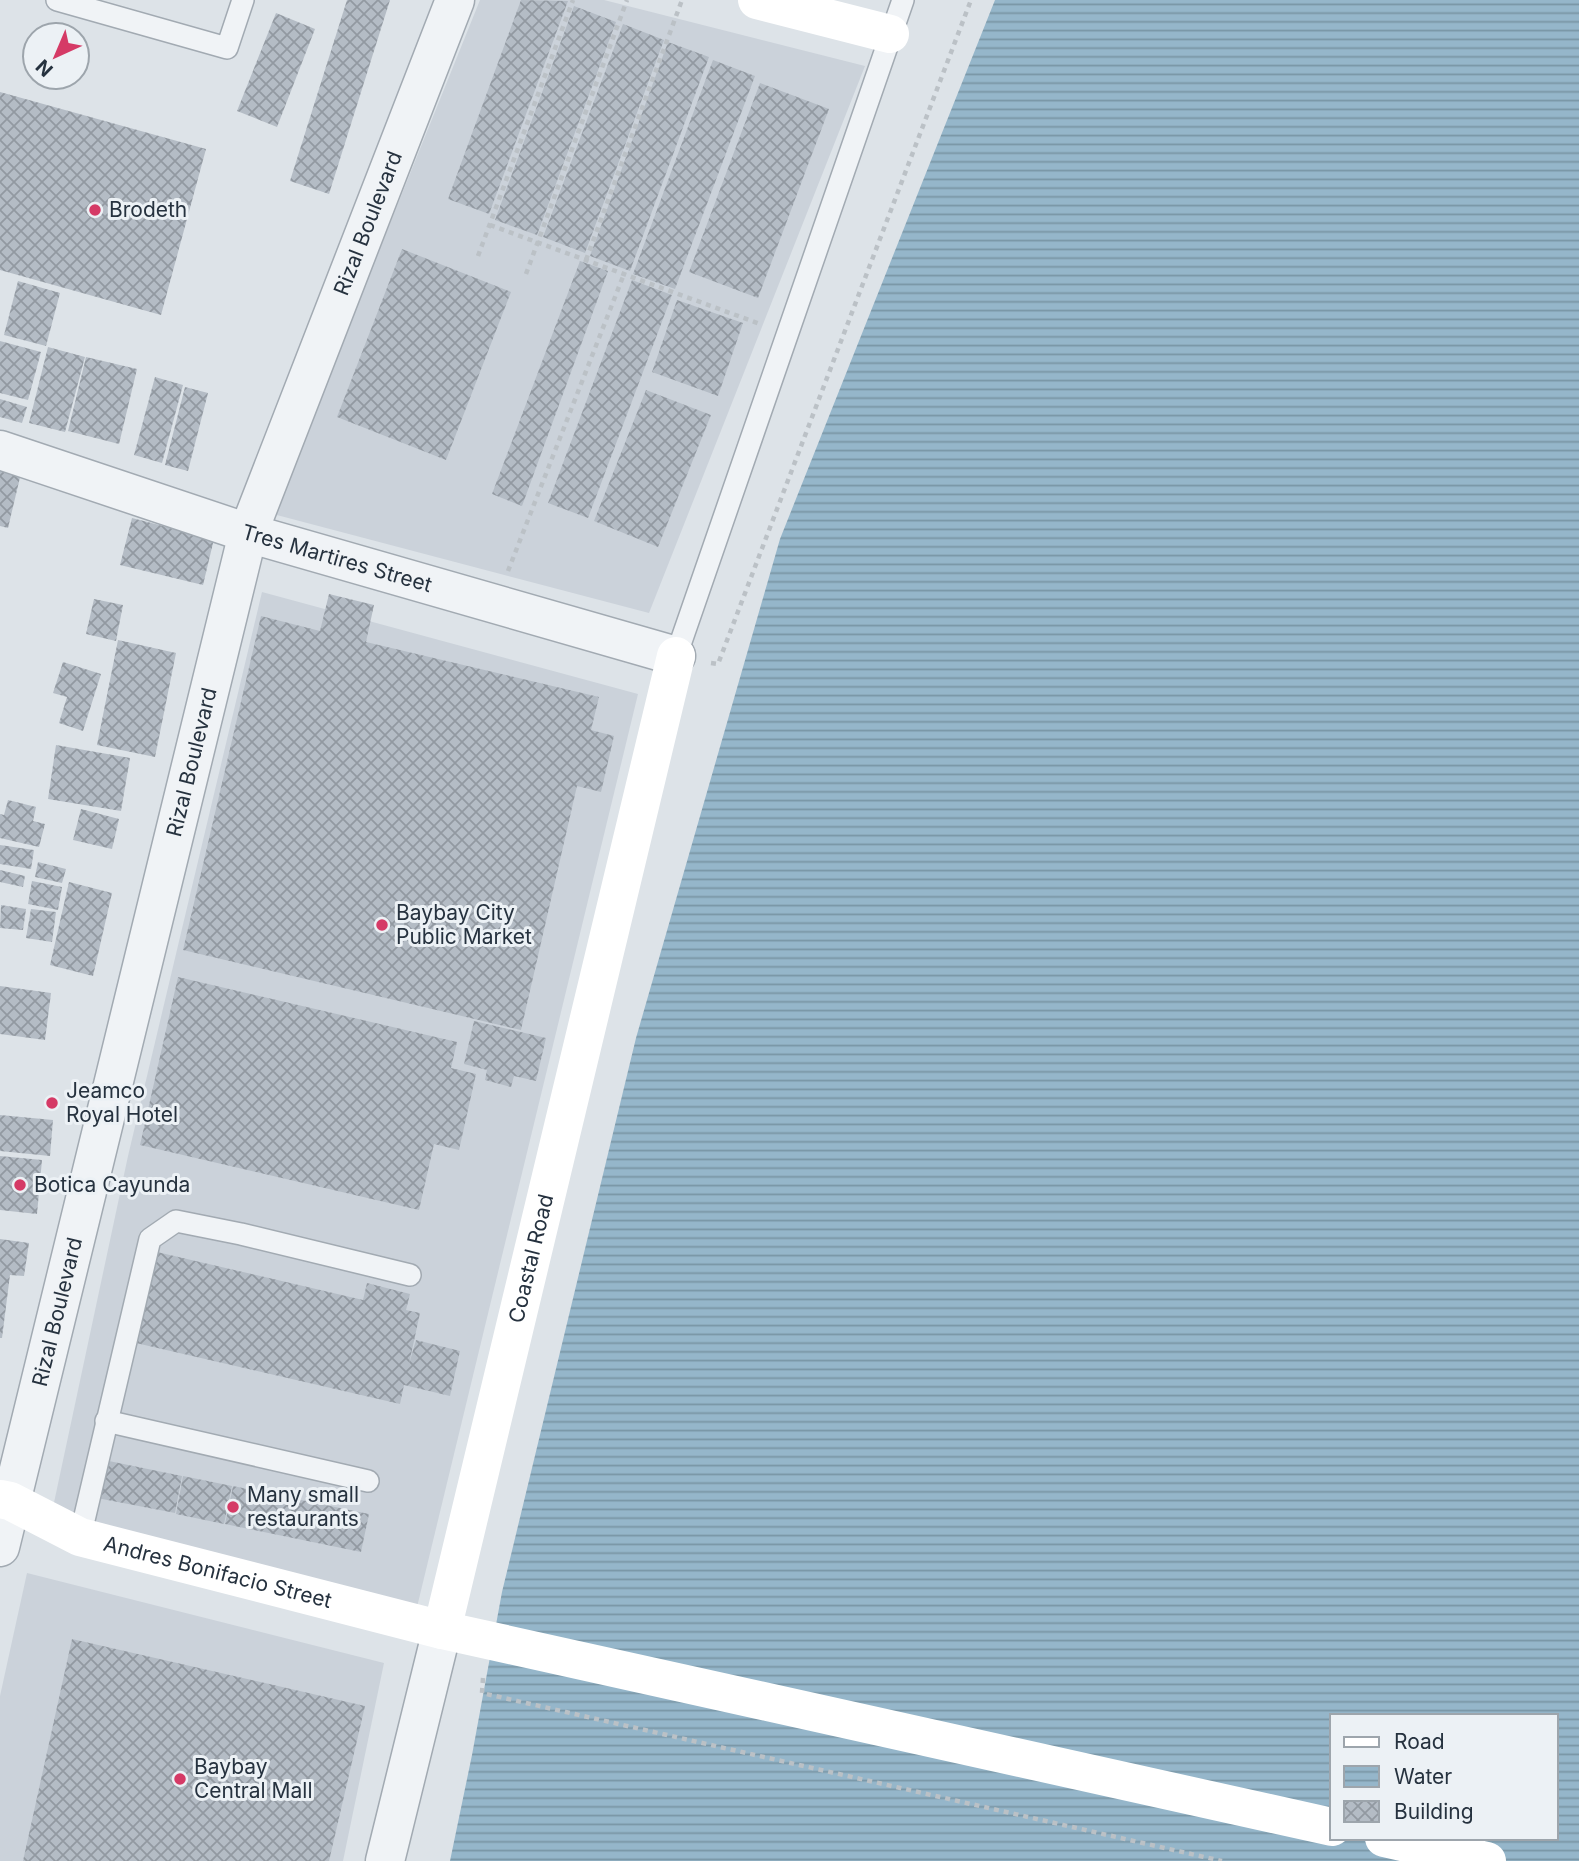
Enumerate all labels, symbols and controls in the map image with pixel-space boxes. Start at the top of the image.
north arrow [21,21,91,91]
text: N [31,55,58,81]
street label: Rizal Boulevard [328,148,407,299]
place label: Brodeth [109,197,187,222]
marker: Brodeth [87,202,103,218]
street label: Tres Martires Street [239,519,435,597]
street label: Rizal Boulevard [161,685,222,839]
place label: Baybay City Public Market [396,900,532,949]
marker: Baybay City Public Market [374,917,390,933]
place label: Jeamco Royal Hotel [66,1078,178,1127]
marker: Jeamco Royal Hotel [44,1095,60,1111]
place label: Botica Cayunda [34,1172,190,1197]
marker: Botica Cayunda [12,1177,28,1193]
street label: Coastal Road [503,1192,558,1325]
street label: Rizal Boulevard [27,1235,87,1389]
place label: Many small restaurants [247,1482,359,1531]
marker: Many small restaurants [225,1499,241,1515]
street label: Andres Bonifacio Street [101,1531,335,1613]
legend [1330,1714,1558,1840]
text: Road [1394,1729,1445,1754]
place label: Baybay Central Mall [194,1754,312,1803]
text: Water [1394,1764,1452,1789]
marker: Baybay Central Mall [172,1771,188,1787]
text: Building [1394,1799,1474,1824]

